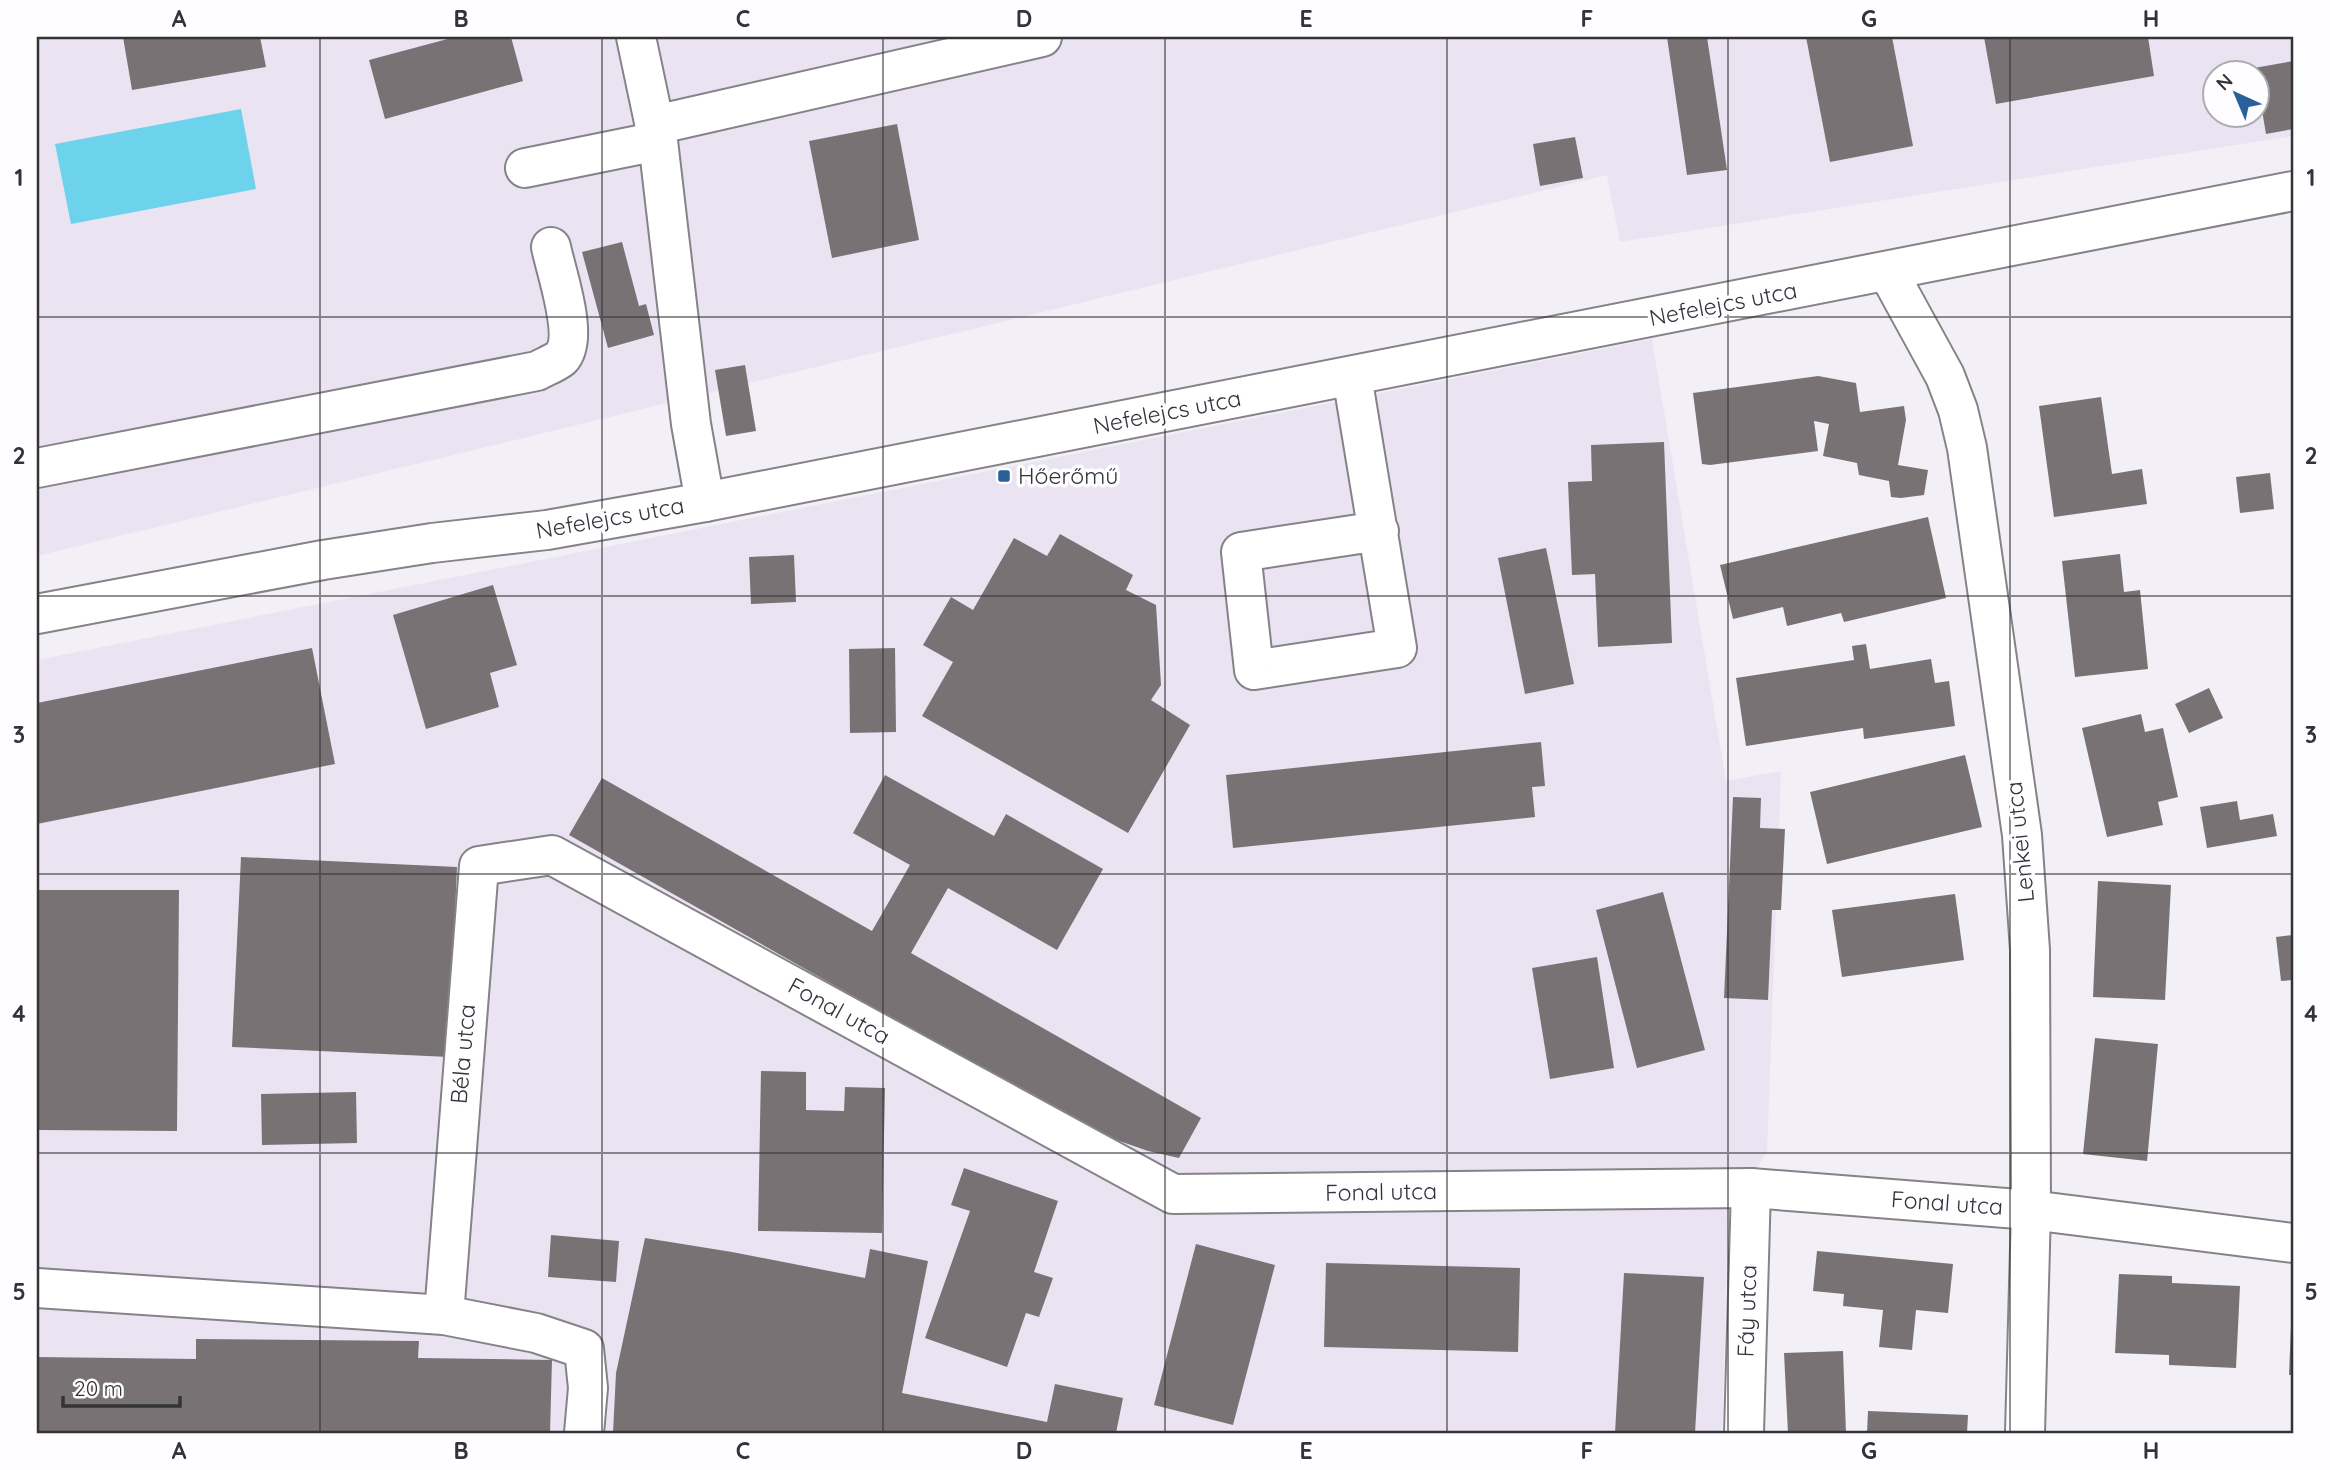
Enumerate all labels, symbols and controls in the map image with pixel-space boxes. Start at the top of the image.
text: A [172,4,187,33]
text: B [453,4,469,33]
text: C [736,4,750,33]
text: D [1016,4,1032,33]
text: E [1299,4,1313,33]
text: F [1581,4,1593,33]
text: G [1861,4,1877,33]
text: H [2143,4,2159,33]
north arrow [2200,60,2270,130]
text: N [2211,68,2238,95]
text: 1 [15,163,23,192]
text: 1 [2307,163,2315,192]
street label: Nefelejcs utca [1647,275,1799,332]
street label: Nefelejcs utca [1091,383,1243,440]
text: 2 [12,441,26,470]
text: 2 [2304,441,2318,470]
place label: Hőerőmű [1018,461,1118,490]
marker: Hőerőmű [996,468,1012,484]
street label: Nefelejcs utca [534,490,686,545]
text: 3 [13,720,25,749]
text: 3 [2305,720,2317,749]
street label: Lenkei utca [1999,780,2040,904]
street label: Fonal utca [783,971,895,1050]
text: 4 [12,999,26,1028]
text: 4 [2304,999,2318,1028]
street label: Béla utca [444,1003,481,1105]
street label: Fonal utca [1325,1176,1437,1207]
street label: Fonal utca [1890,1184,2004,1221]
street label: Fáy utca [1730,1264,1763,1358]
text: 5 [12,1277,26,1306]
text: 5 [2304,1277,2318,1306]
scale bar [63,1365,180,1409]
text: 20 m [74,1375,123,1401]
text: A [172,1436,187,1465]
text: B [453,1436,469,1465]
text: C [736,1436,750,1465]
text: D [1016,1436,1032,1465]
text: E [1299,1436,1313,1465]
text: F [1581,1436,1593,1465]
text: G [1861,1436,1877,1465]
text: H [2143,1436,2159,1465]

